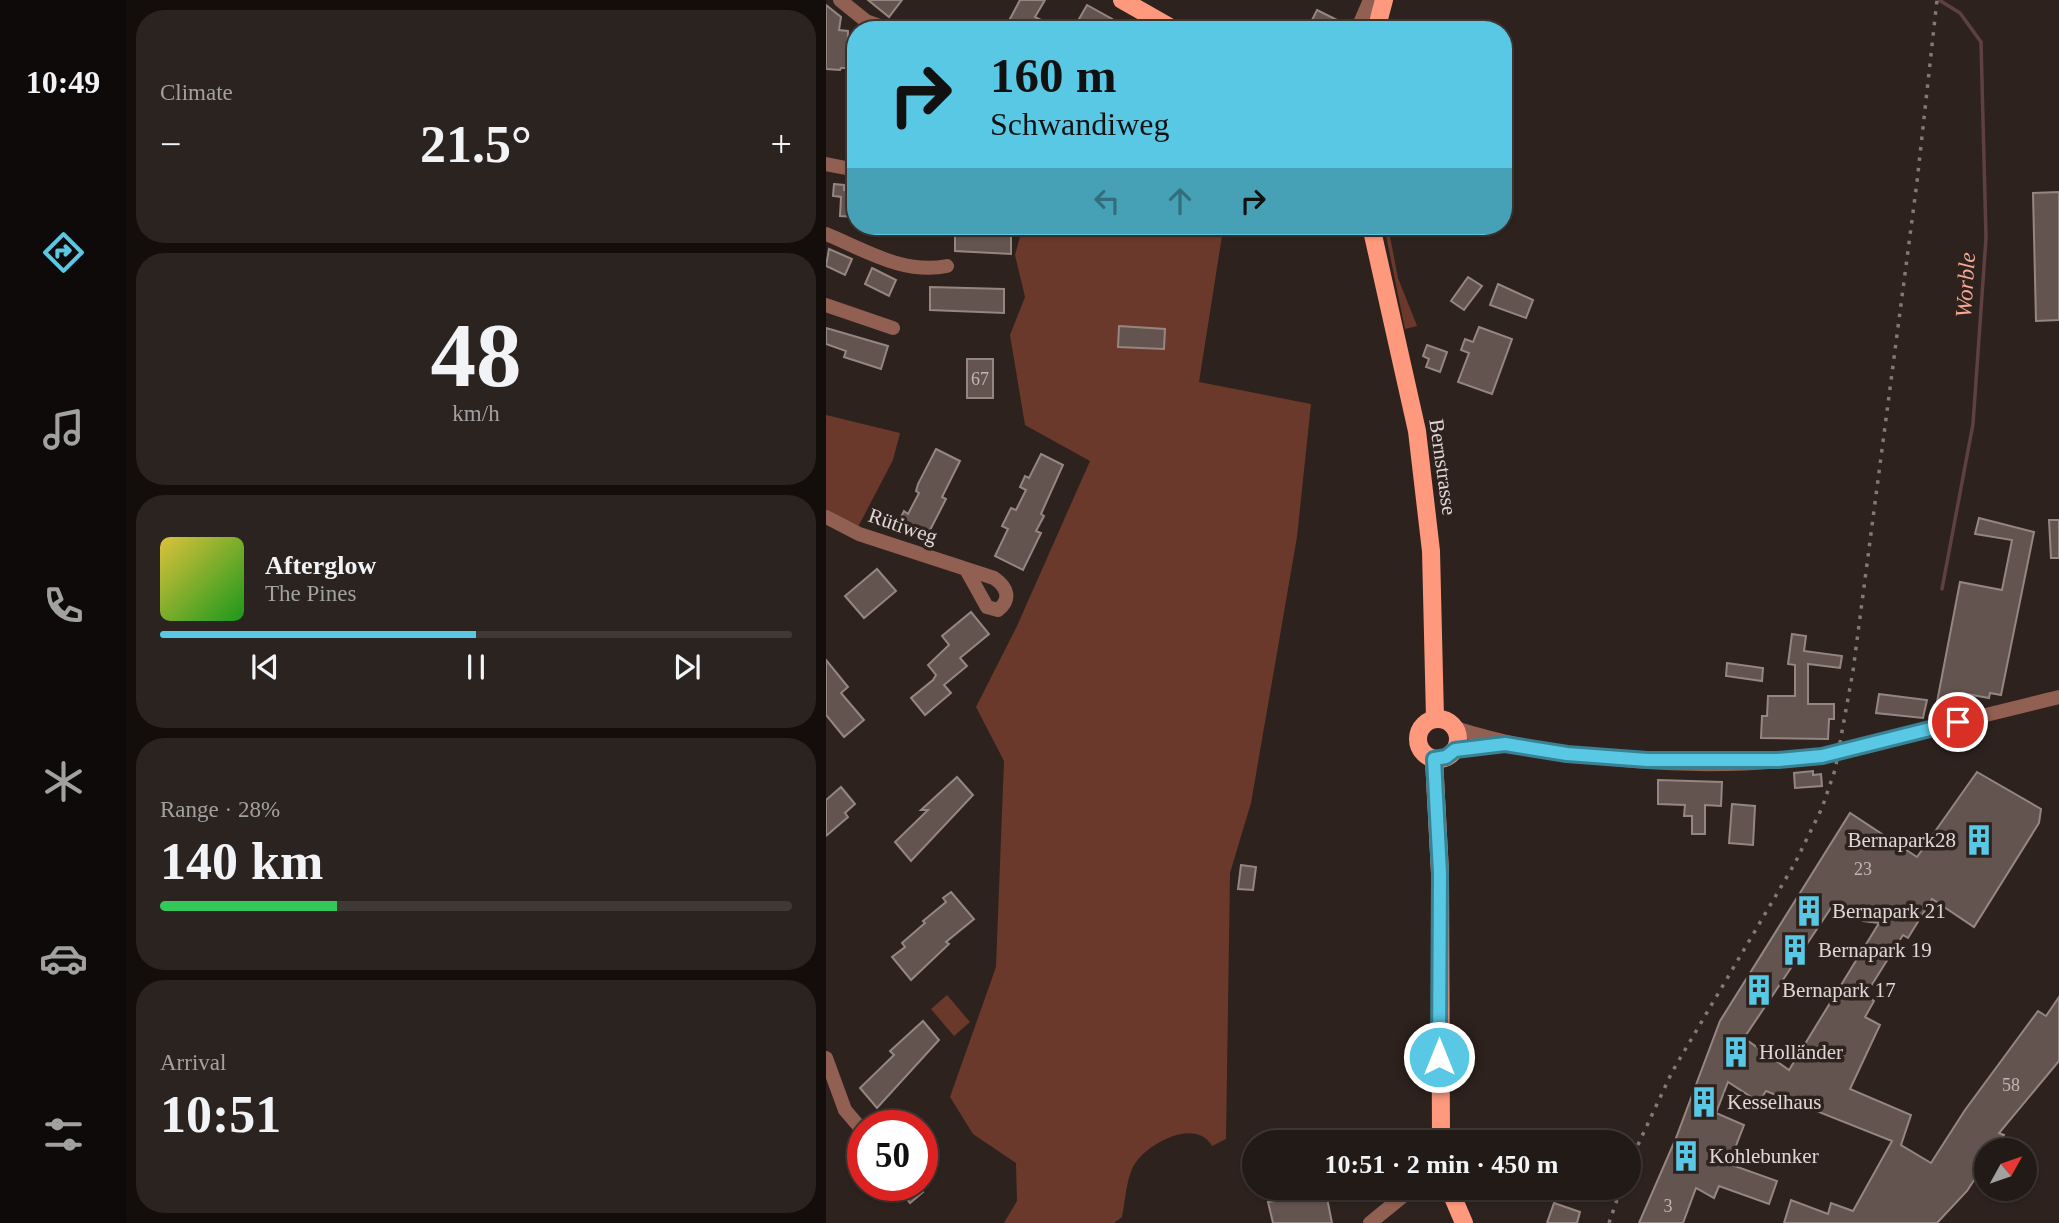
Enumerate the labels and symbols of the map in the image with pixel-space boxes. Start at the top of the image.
water label: Worble [1951,251,1980,319]
house number: 67 [971,369,989,389]
street label: Bernstrasse [1424,417,1462,517]
street label: Rütiweg [865,503,941,549]
pin [1928,692,1988,752]
building icon: Bernapark28 [1962,823,1996,857]
place label: Bernapark28 [1848,828,1956,852]
house number: 23 [1854,859,1872,879]
building icon: Bernapark 21 [1792,894,1826,928]
place label: Bernapark 21 [1832,899,1946,923]
building icon: Bernapark 19 [1778,933,1812,967]
place label: Bernapark 19 [1818,938,1932,962]
building icon: Bernapark 17 [1742,973,1776,1007]
place label: Bernapark 17 [1782,978,1896,1002]
position arrow [1402,1020,1476,1094]
building icon: Holländer [1719,1035,1753,1069]
place label: Holländer [1759,1040,1843,1064]
house number: 58 [2002,1075,2020,1095]
building icon: Kesselhaus [1687,1085,1721,1119]
place label: Kesselhaus [1727,1090,1821,1114]
speed limit sign: 50 [847,1110,938,1201]
north arrow [1974,1138,2037,1200]
building icon: Kohlebunker [1669,1139,1703,1173]
place label: Kohlebunker [1709,1144,1819,1168]
house number: 3 [1664,1196,1673,1216]

